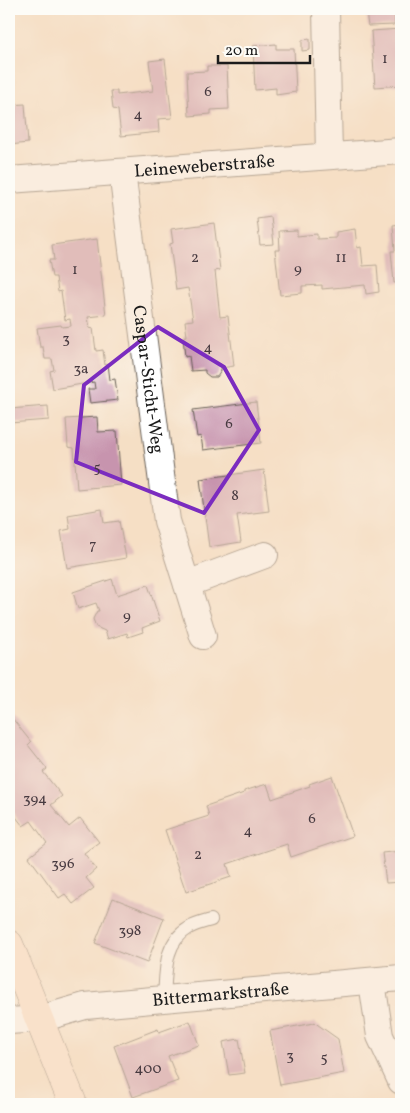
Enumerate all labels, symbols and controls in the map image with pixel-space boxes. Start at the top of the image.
scale bar [218,32,310,64]
text: 20 m [225,41,258,62]
house number: 1 [382,49,388,70]
house number: 6 [204,82,212,103]
house number: 4 [134,105,143,126]
street label: Leineweberstraße [133,149,276,185]
house number: 2 [191,248,199,269]
house number: 11 [335,248,347,269]
house number: 9 [294,259,302,280]
house number: 1 [72,260,78,281]
street label: Caspar-Sticht-Weg [125,304,169,455]
house number: 3 [62,329,70,350]
house number: 4 [204,338,213,359]
house number: 3a [73,359,89,380]
house number: 6 [225,414,233,435]
house number: 5 [93,458,101,479]
house number: 8 [231,486,239,507]
house number: 7 [89,535,97,556]
house number: 9 [123,606,131,627]
house number: 394 [23,789,47,810]
house number: 6 [308,809,316,830]
house number: 4 [244,821,253,842]
house number: 2 [194,845,202,866]
house number: 396 [51,854,75,875]
house number: 398 [119,921,141,942]
street label: Bittermarkstraße [151,977,290,1014]
house number: 3 [286,1046,294,1067]
house number: 5 [320,1048,328,1069]
house number: 400 [135,1059,162,1080]

